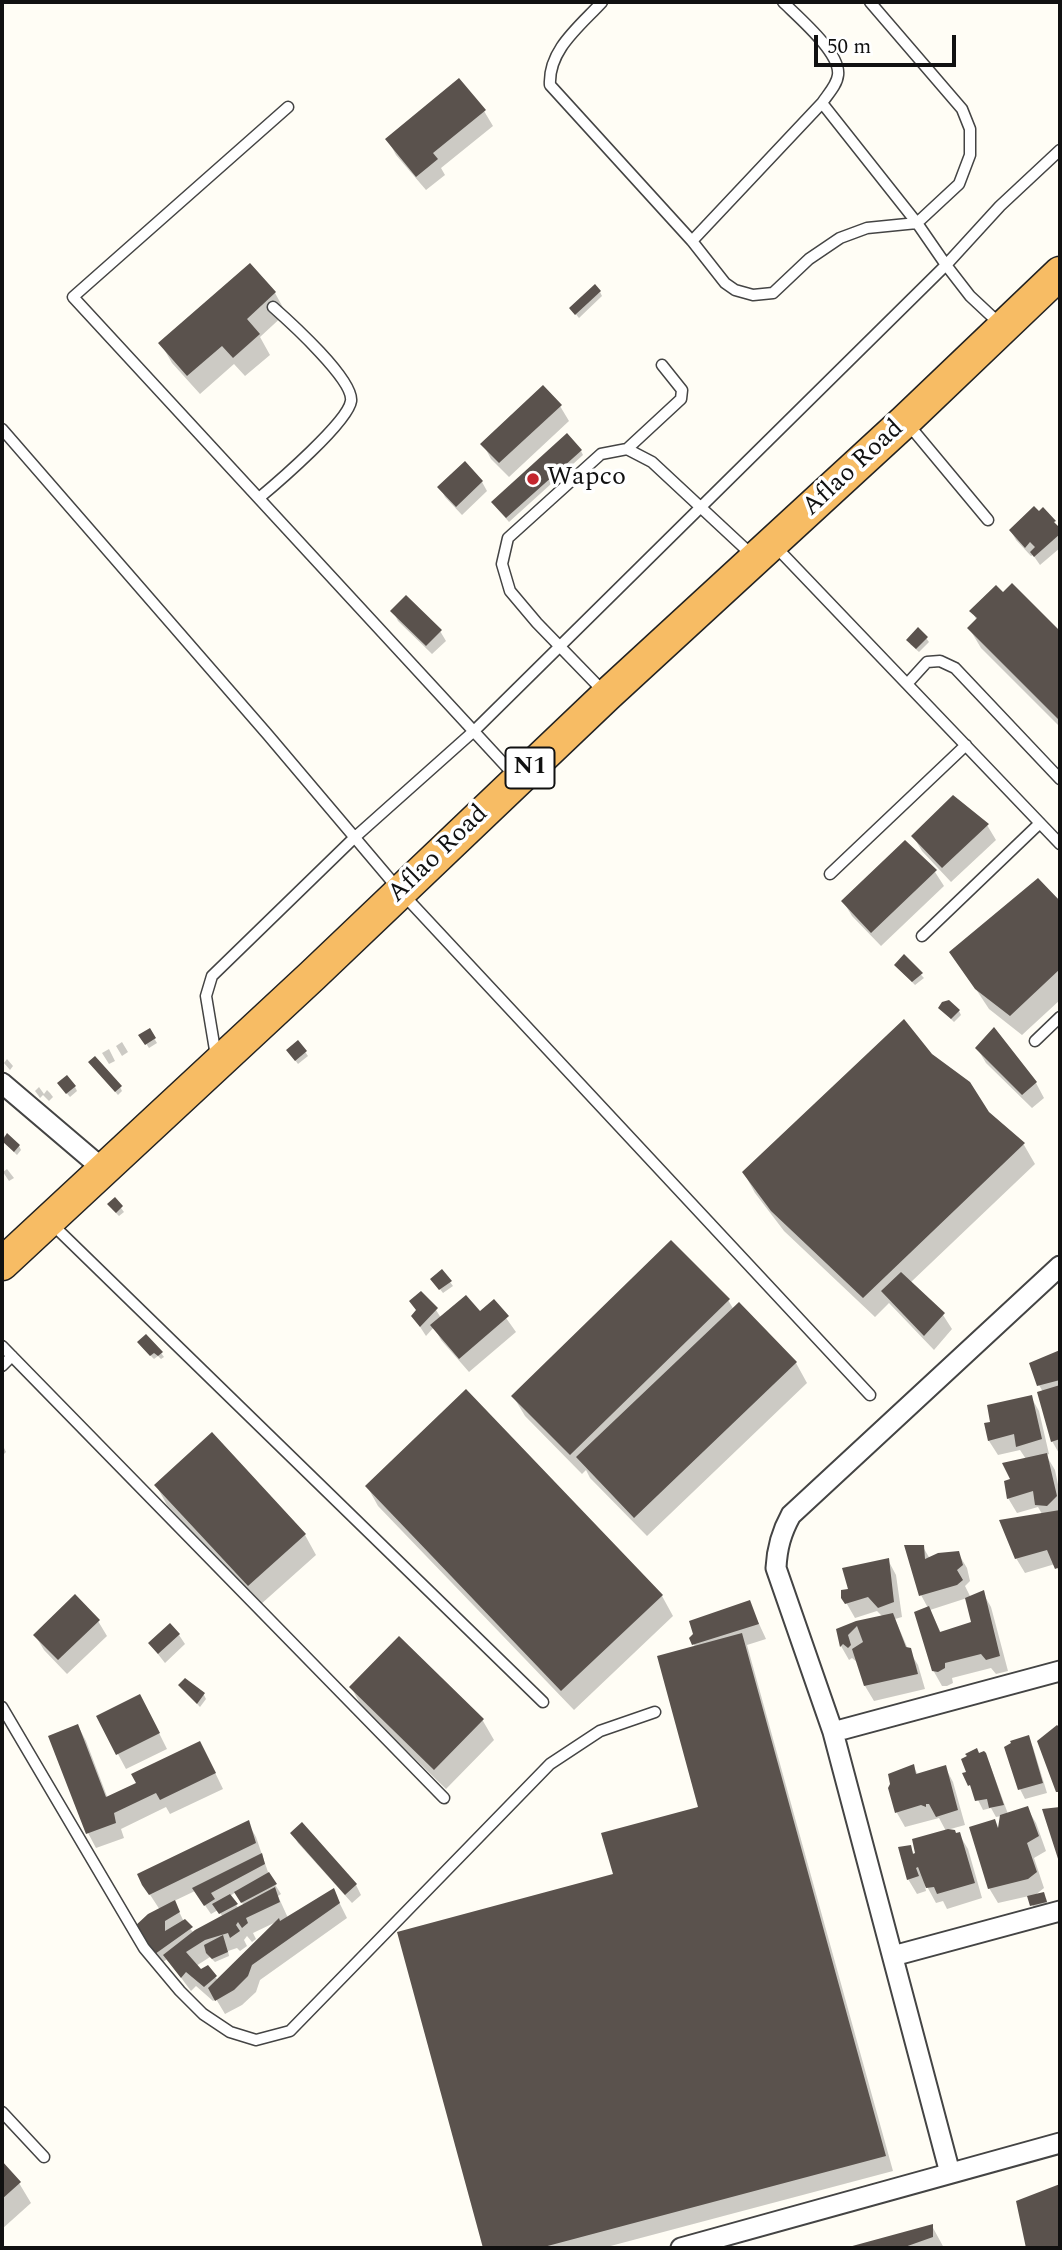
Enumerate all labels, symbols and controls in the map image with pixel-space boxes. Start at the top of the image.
scale bar [817,21,959,65]
text: 50 m [827,31,871,63]
street label: Aflao Road [797,414,911,524]
place label: Wapco [547,463,626,495]
marker: Wapco [525,471,541,487]
road number: N1 [505,748,554,788]
street label: Aflao Road [382,800,496,910]

